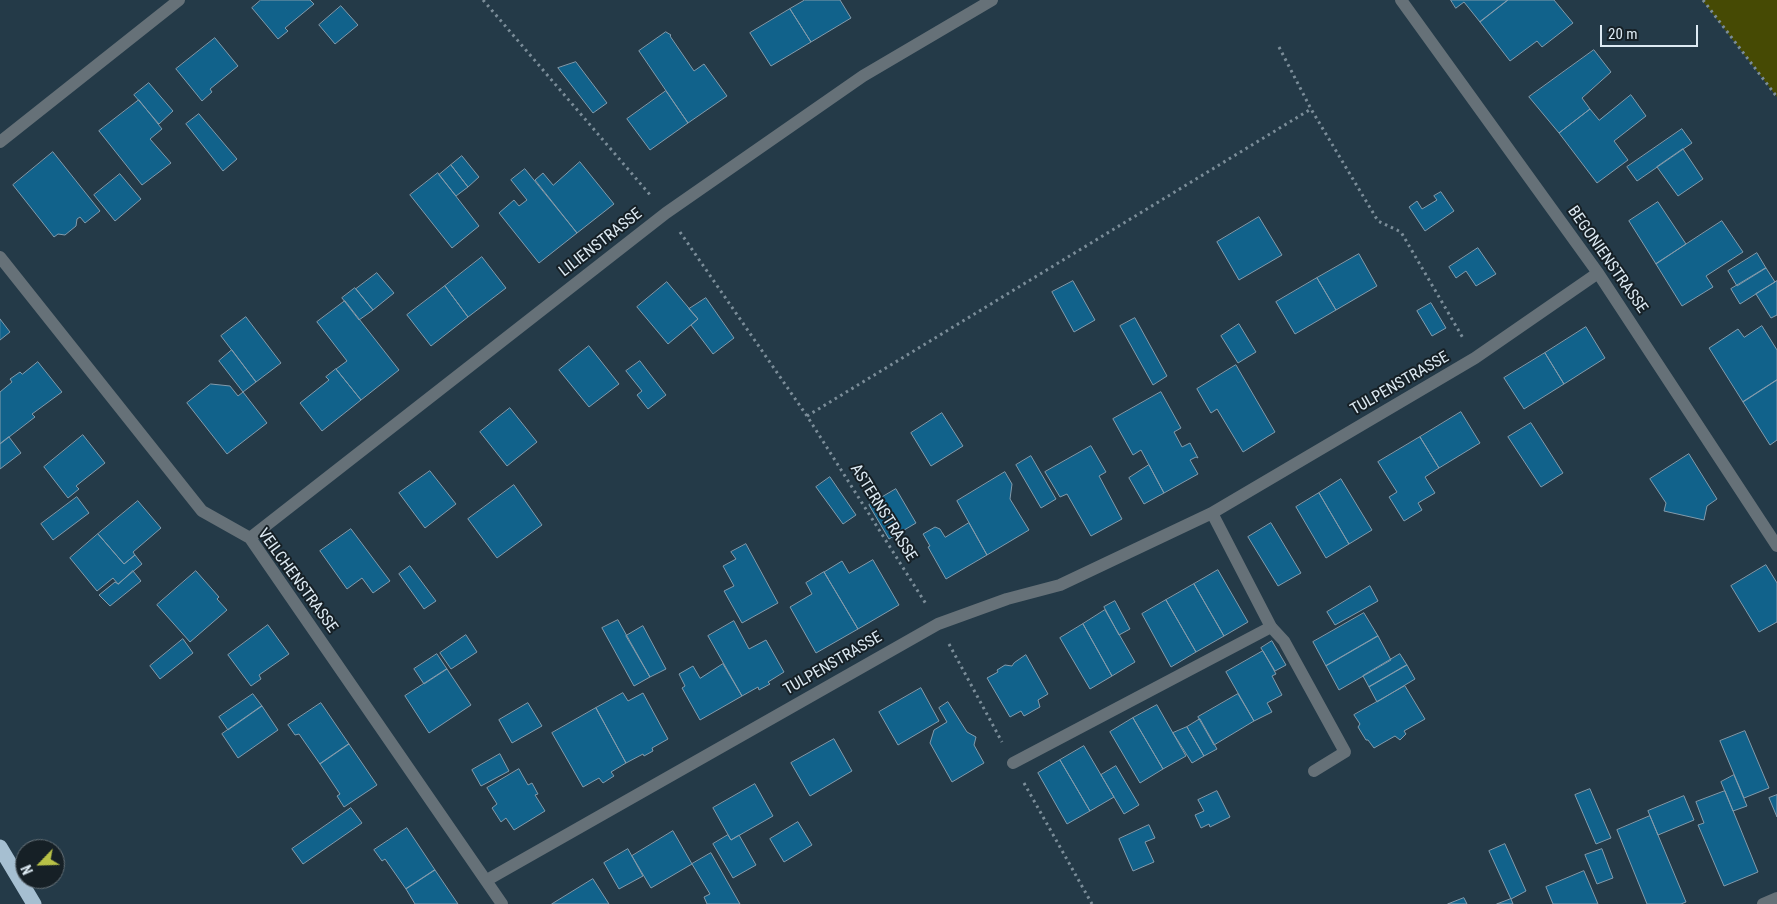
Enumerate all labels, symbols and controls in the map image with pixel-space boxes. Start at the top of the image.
scale bar [1602,15,1700,47]
text: 20 m [1608,25,1638,43]
street label: BEGONIENSTRASSE [1563,203,1651,317]
street label: LILIENSTRASSE [556,205,646,281]
street label: TULPENSTRASSE [1347,348,1453,420]
street label: ASTERNSTRASSE [845,461,921,565]
street label: VEILCHENSTRASSE [253,525,341,637]
street label: TULPENSTRASSE [780,628,886,700]
north arrow [15,839,65,889]
text: N [18,863,36,877]

